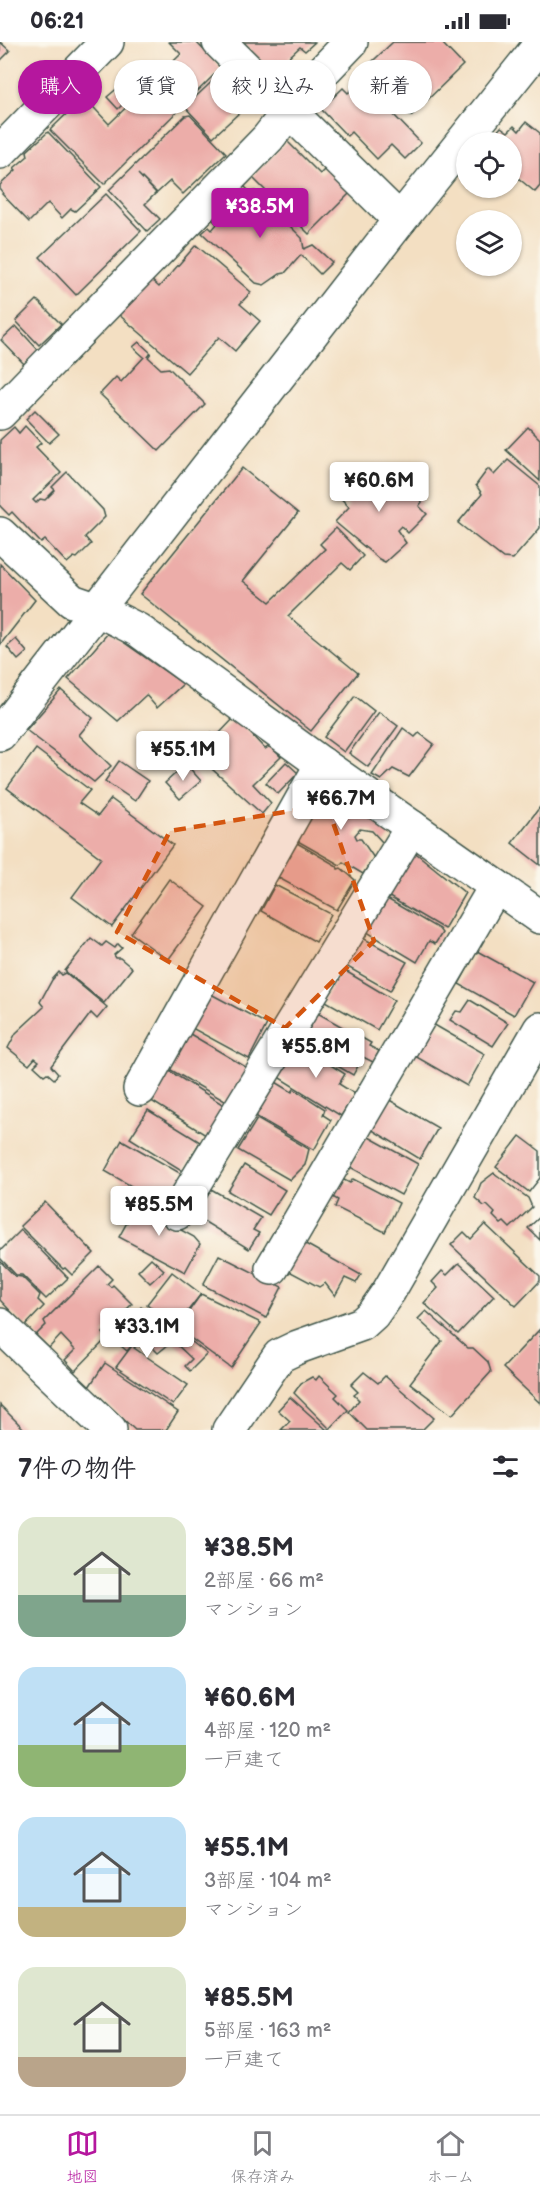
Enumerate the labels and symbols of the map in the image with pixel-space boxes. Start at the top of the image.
pin: ¥38.5M [211,188,309,239]
pin: ¥60.6M [330,462,428,513]
pin: ¥55.1M [134,731,232,782]
pin: ¥66.7M [292,780,390,831]
pin: ¥55.8M [267,1028,365,1079]
pin: ¥85.5M [110,1186,208,1237]
pin: ¥33.1M [98,1308,196,1359]

